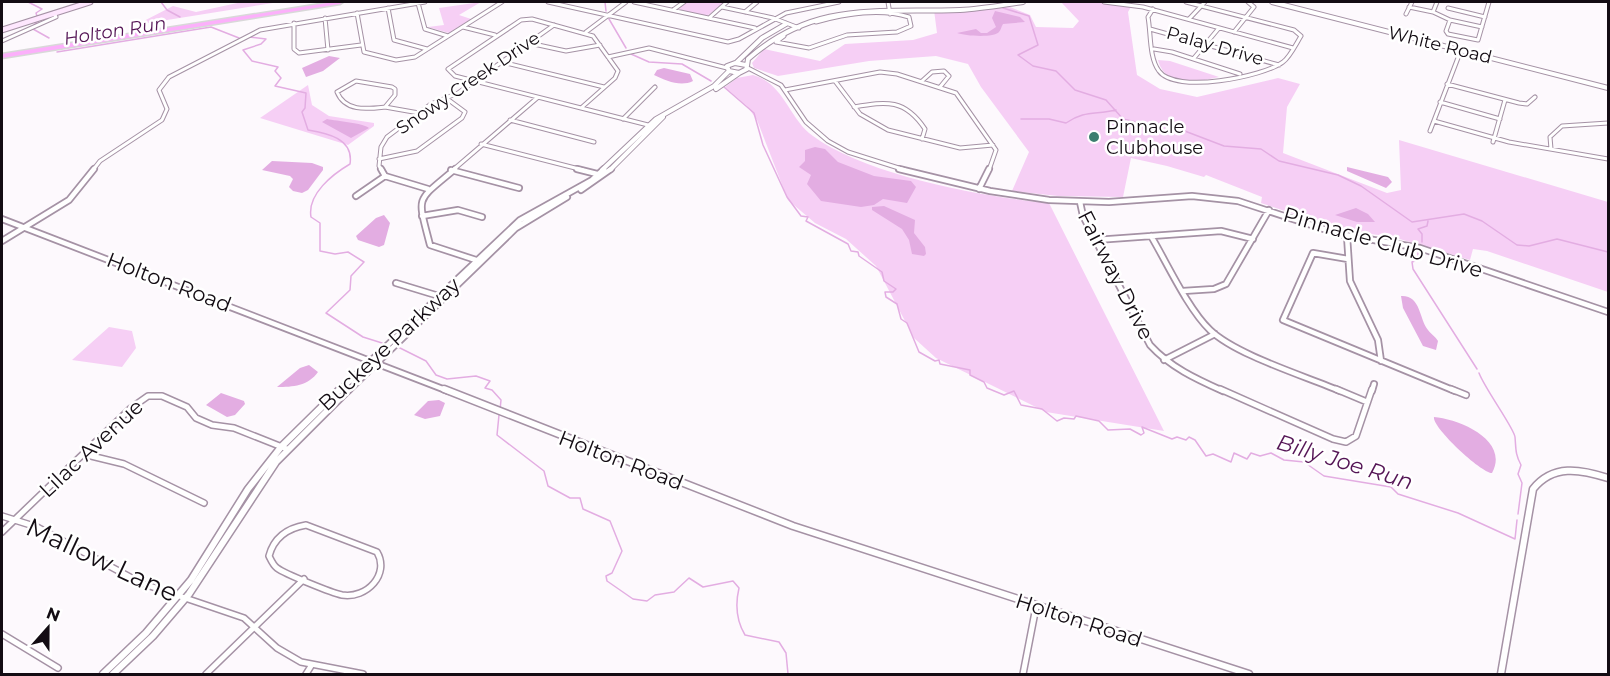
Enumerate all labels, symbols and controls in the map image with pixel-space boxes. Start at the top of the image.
water label: Holton Run [62,12,168,50]
street label: White Road [1386,21,1494,69]
street label: Palay Drive [1164,22,1266,70]
street label: Snowy Creek Drive [392,27,544,139]
place label: Pinnacle Clubhouse [1106,116,1203,159]
marker: Pinnacle Clubhouse [1087,130,1101,144]
street label: Pinnacle Club Drive [1280,202,1486,282]
street label: Fairway Drive [1073,206,1159,344]
street label: Holton Road [103,247,235,317]
street label: Buckeye Parkway [313,272,465,416]
street label: Lilac Avenue [34,394,148,502]
street label: Holton Road [555,425,687,495]
water label: Billy Joe Run [1274,428,1416,496]
street label: Mallow Lane [21,511,183,609]
street label: Holton Road [1013,588,1145,652]
north arrow [18,598,78,658]
text: N [44,603,63,626]

